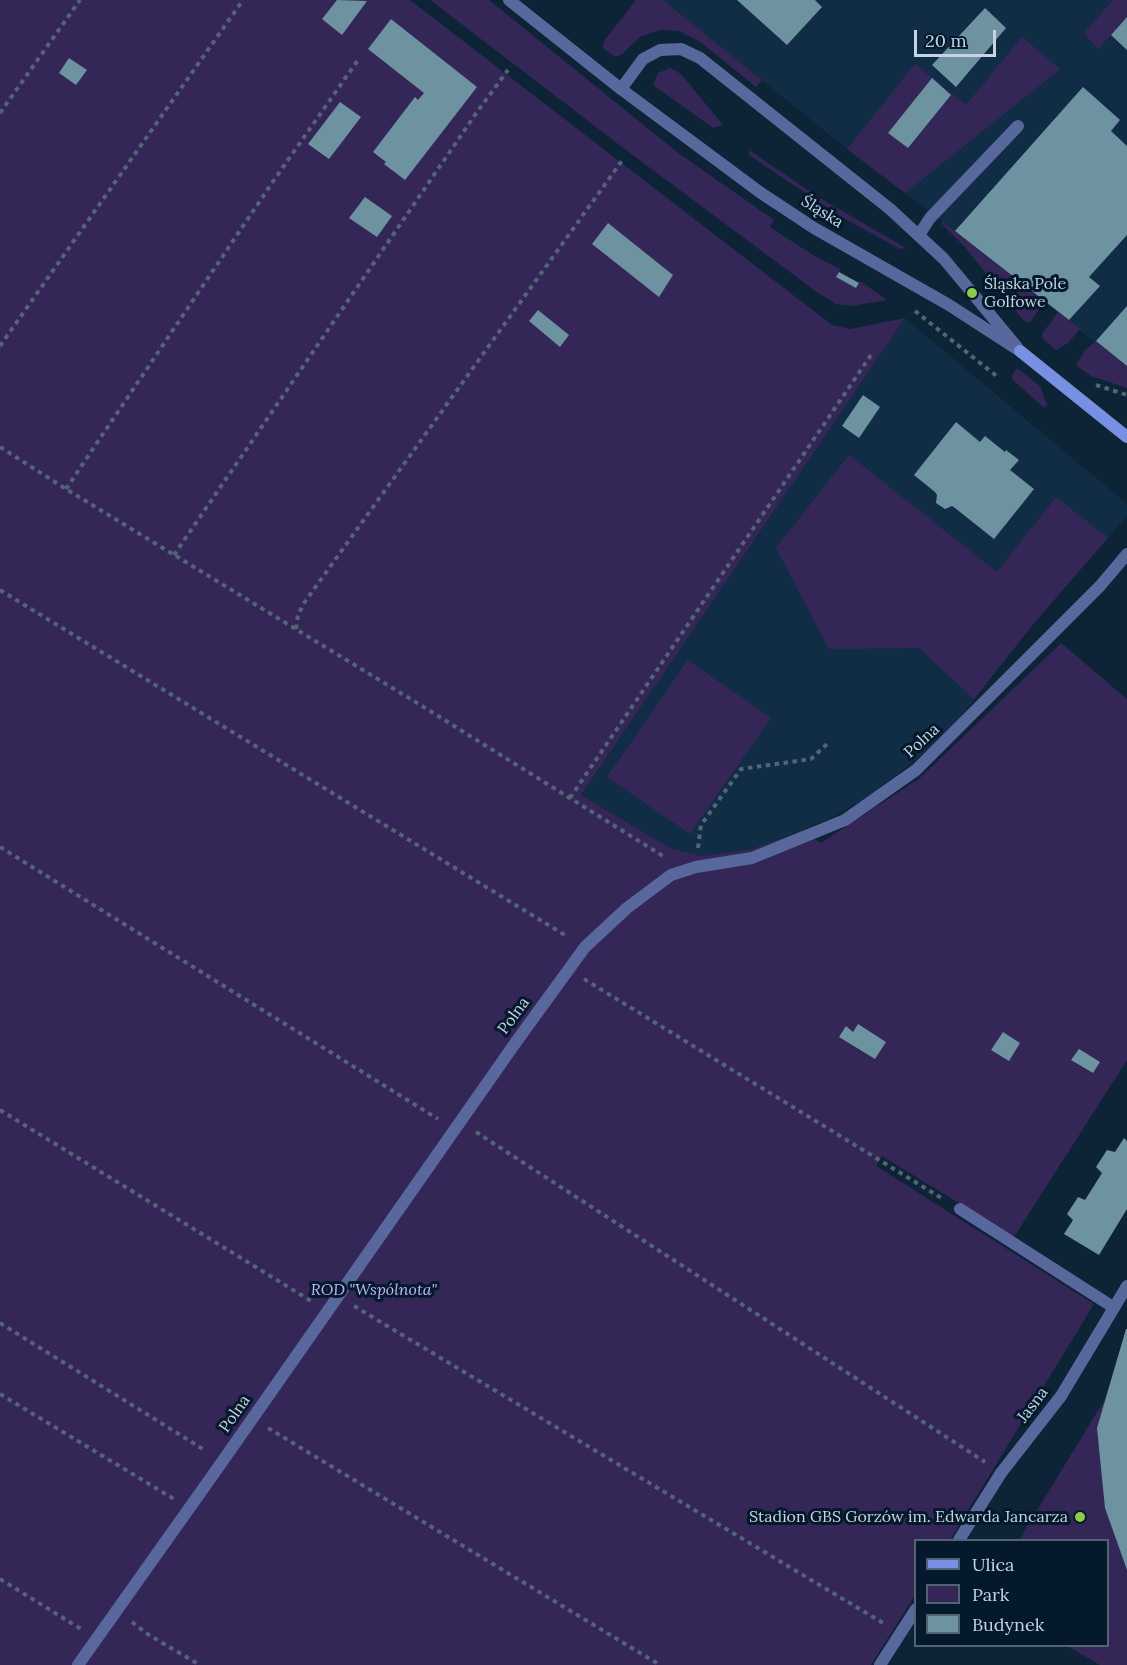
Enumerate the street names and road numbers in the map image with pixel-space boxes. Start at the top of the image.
street label: Śląska [797,192,847,232]
street label: Polna [900,720,944,762]
street label: Polna [494,994,534,1038]
street label: Jasna [1013,1384,1053,1426]
street label: Polna [215,1392,255,1436]

